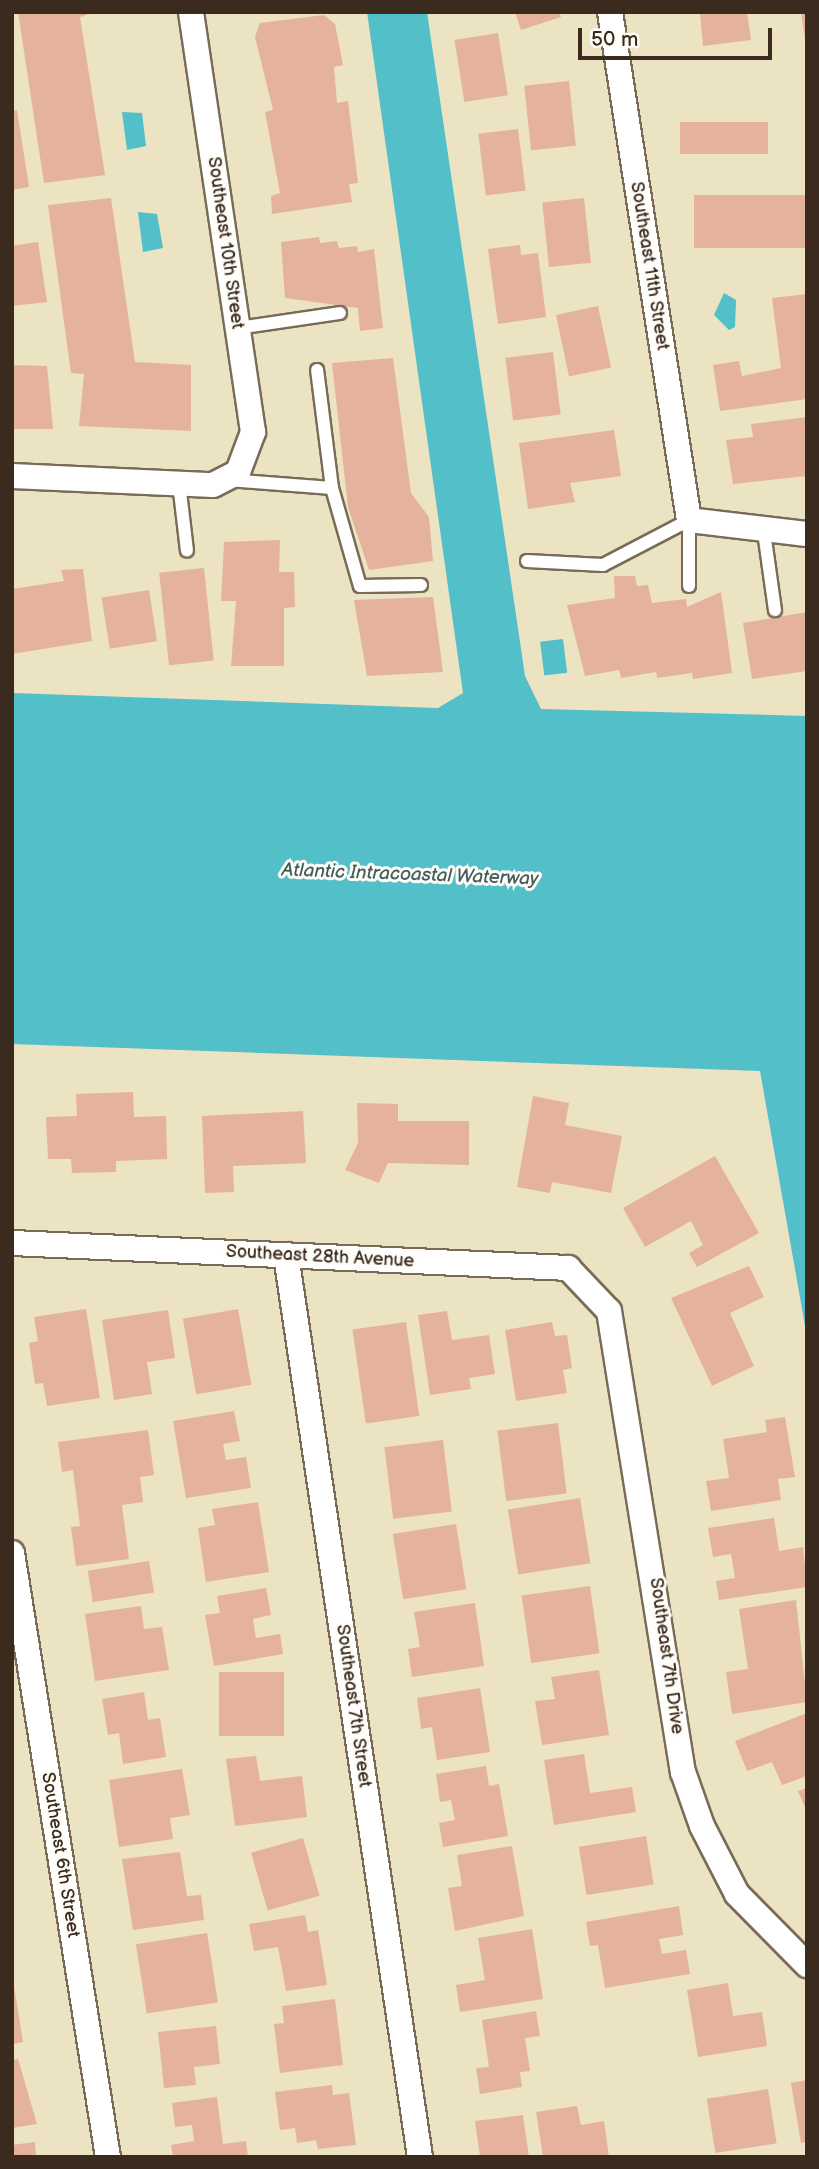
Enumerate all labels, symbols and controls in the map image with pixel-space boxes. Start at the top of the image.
scale bar [581,14,775,58]
text: 50 m [591,27,638,52]
street label: Southeast 10th Street [202,155,248,331]
street label: Southeast 11th Street [625,180,673,352]
water label: Atlantic Intracoastal Waterway [281,859,539,891]
street label: Southeast 28th Avenue [225,1241,415,1273]
street label: Southeast 7th Drive [644,1576,688,1736]
street label: Southeast 7th Street [331,1623,375,1789]
street label: Southeast 6th Street [36,1771,84,1939]

